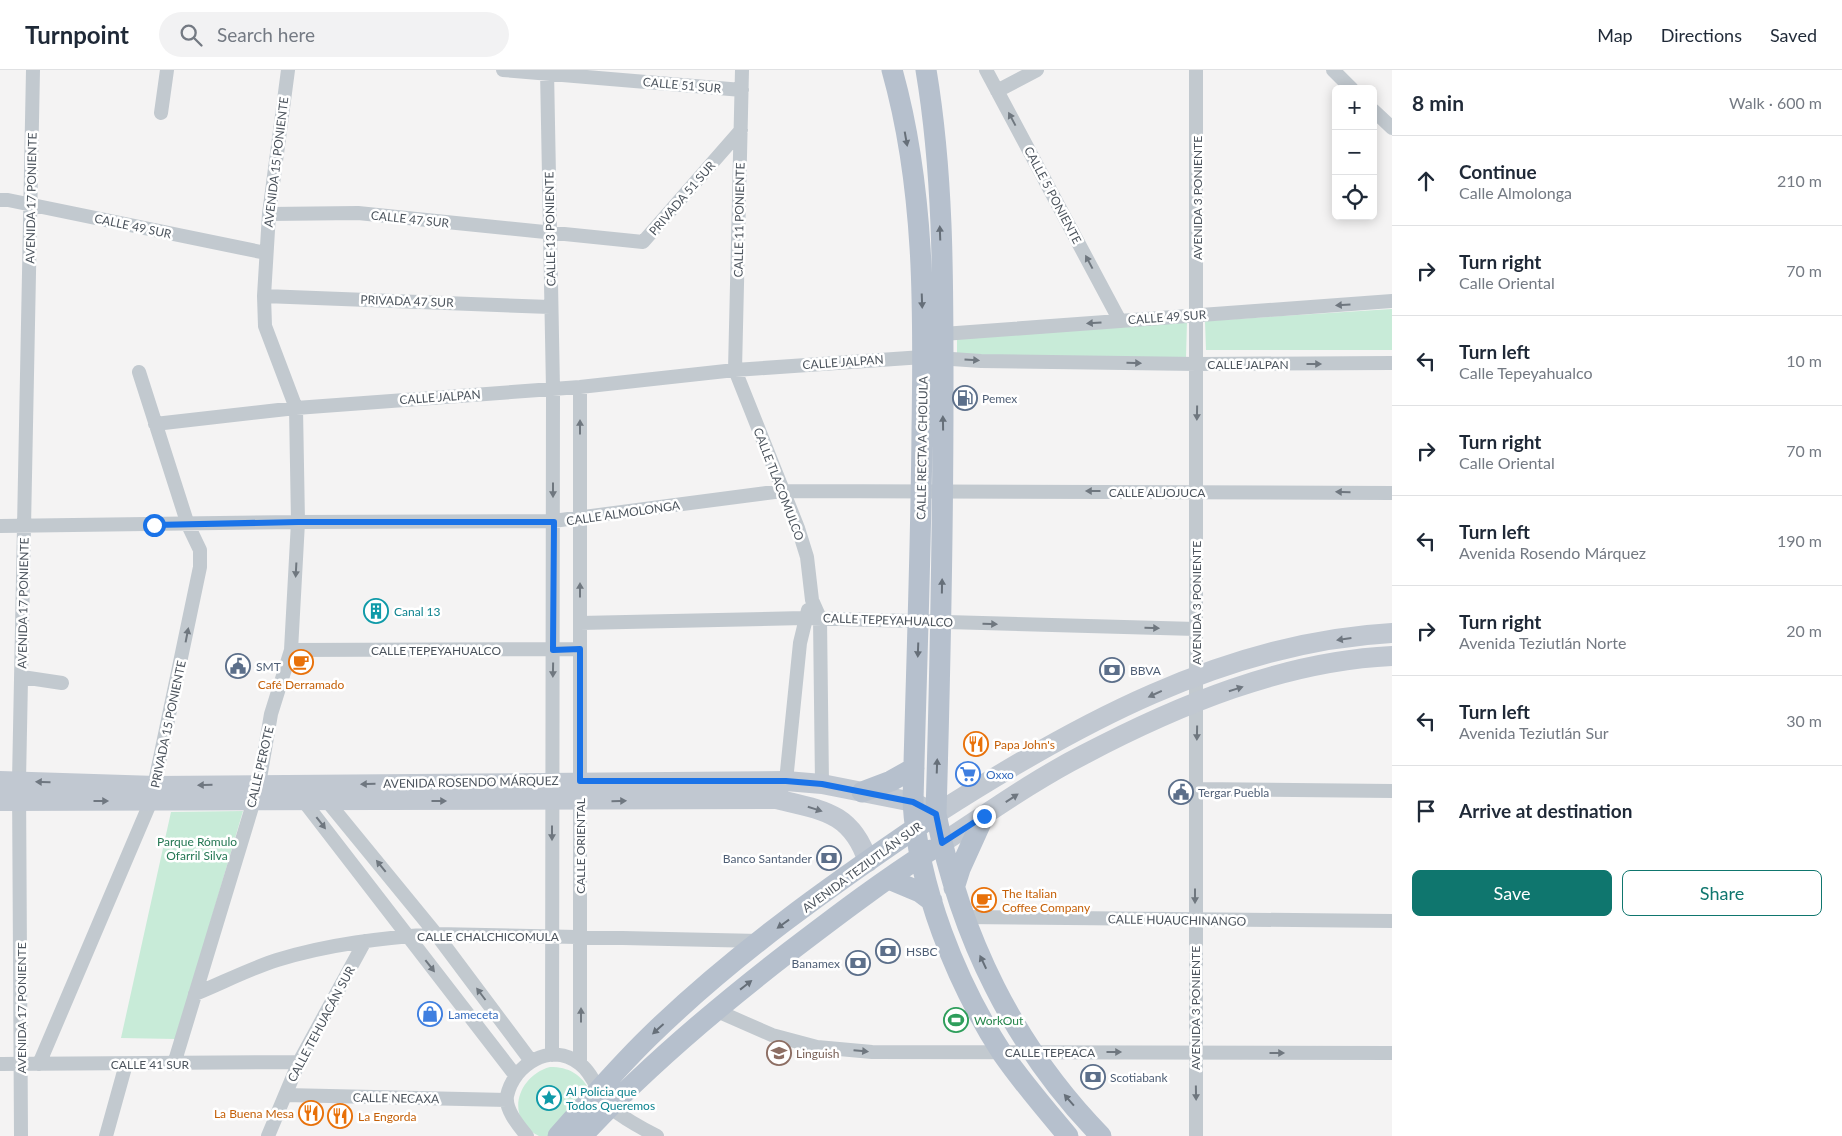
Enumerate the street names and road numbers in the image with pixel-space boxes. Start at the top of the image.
street label: CALLE 51 SUR [642,74,722,96]
street label: AVENIDA 15 PONIENTE [261,96,291,228]
street label: AVENIDA 17 PONIENTE [22,132,40,264]
street label: AVENIDA 3 PONIENTE [1190,136,1205,260]
street label: CALLE 5 PONIENTE [1021,144,1085,246]
street label: PRIVADA 51 SUR [646,158,719,238]
street label: CALLE 11 PONIENTE [730,162,748,278]
street label: CALLE 13 PONIENTE [541,171,559,287]
street label: CALLE 47 SUR [370,207,450,231]
street label: CALLE 49 SUR [93,211,173,242]
street label: PRIVADA 47 SUR [360,292,454,310]
street label: CALLE 49 SUR [1127,307,1207,327]
street label: CALLE JALPAN [802,352,884,372]
street label: CALLE JALPAN [1207,357,1289,372]
street label: CALLE RECTA A CHOLULA [913,375,931,520]
street label: CALLE JALPAN [399,387,481,407]
street label: CALLE TLACOMULCO [751,425,808,543]
street label: CALLE ALJOJUCA [1109,485,1206,500]
street label: CALLE ALMOLONGA [565,497,682,528]
street label: AVENIDA 17 PONIENTE [14,537,32,669]
street label: AVENIDA 3 PONIENTE [1189,541,1204,665]
street label: CALLE TEPEYAHUALCO [823,610,954,630]
street label: CALLE TEPEYAHUALCO [371,643,501,658]
street label: PRIVADA 15 PONIENTE [147,659,189,789]
street label: CALLE PEROTE [243,725,277,809]
street label: AVENIDA ROSENDO MÁRQUEZ [383,773,559,791]
street label: CALLE ORIENTAL [573,798,588,894]
street label: AVENIDA TEZIUTLÁN SUR [799,818,925,915]
street label: CALLE HUAUCHINANGO [1108,911,1247,929]
street label: CALLE CHALCHICOMULA [417,929,560,944]
street label: AVENIDA 17 PONIENTE [14,942,29,1074]
street label: AVENIDA 3 PONIENTE [1188,946,1203,1070]
street label: CALLE TEHUACÁN SUR [284,963,358,1084]
street label: CALLE TEPEACA [1005,1045,1096,1060]
street label: CALLE 41 SUR [111,1057,190,1072]
street label: CALLE NECAXA [353,1090,440,1106]

